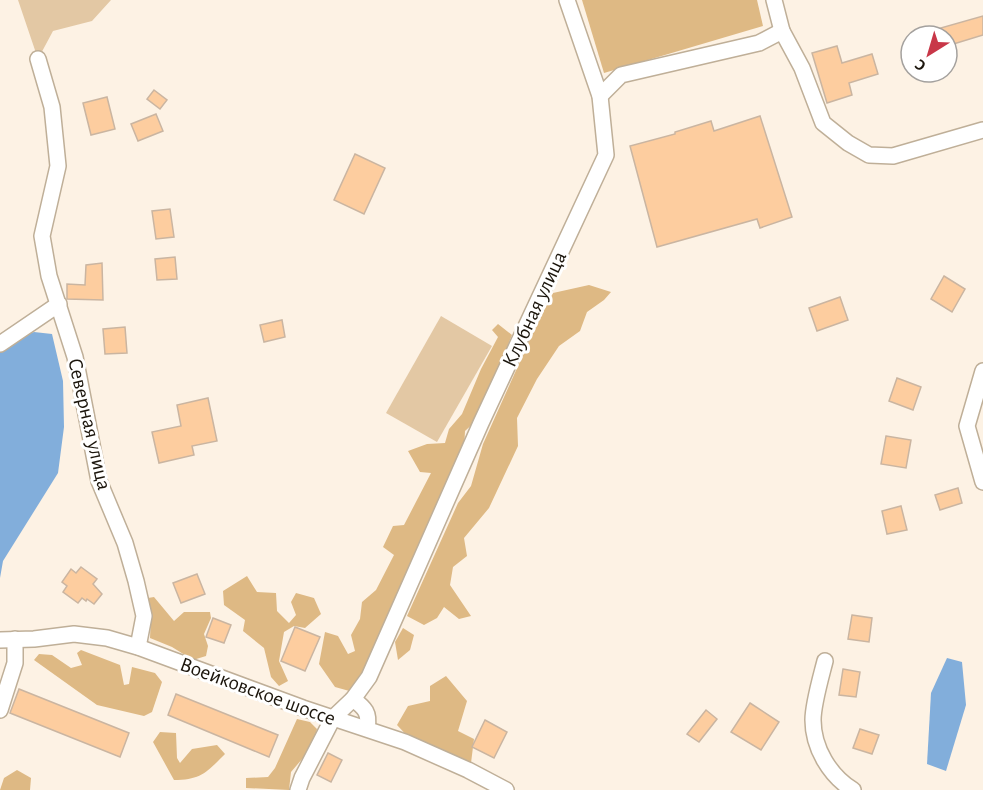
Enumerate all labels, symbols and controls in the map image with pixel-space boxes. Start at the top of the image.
north arrow [899,24,959,84]
text: С [912,56,929,74]
street label: Клубная улица [499,248,571,370]
street label: Северная улица [64,356,115,493]
street label: Воейковское шоссе [177,654,338,729]

